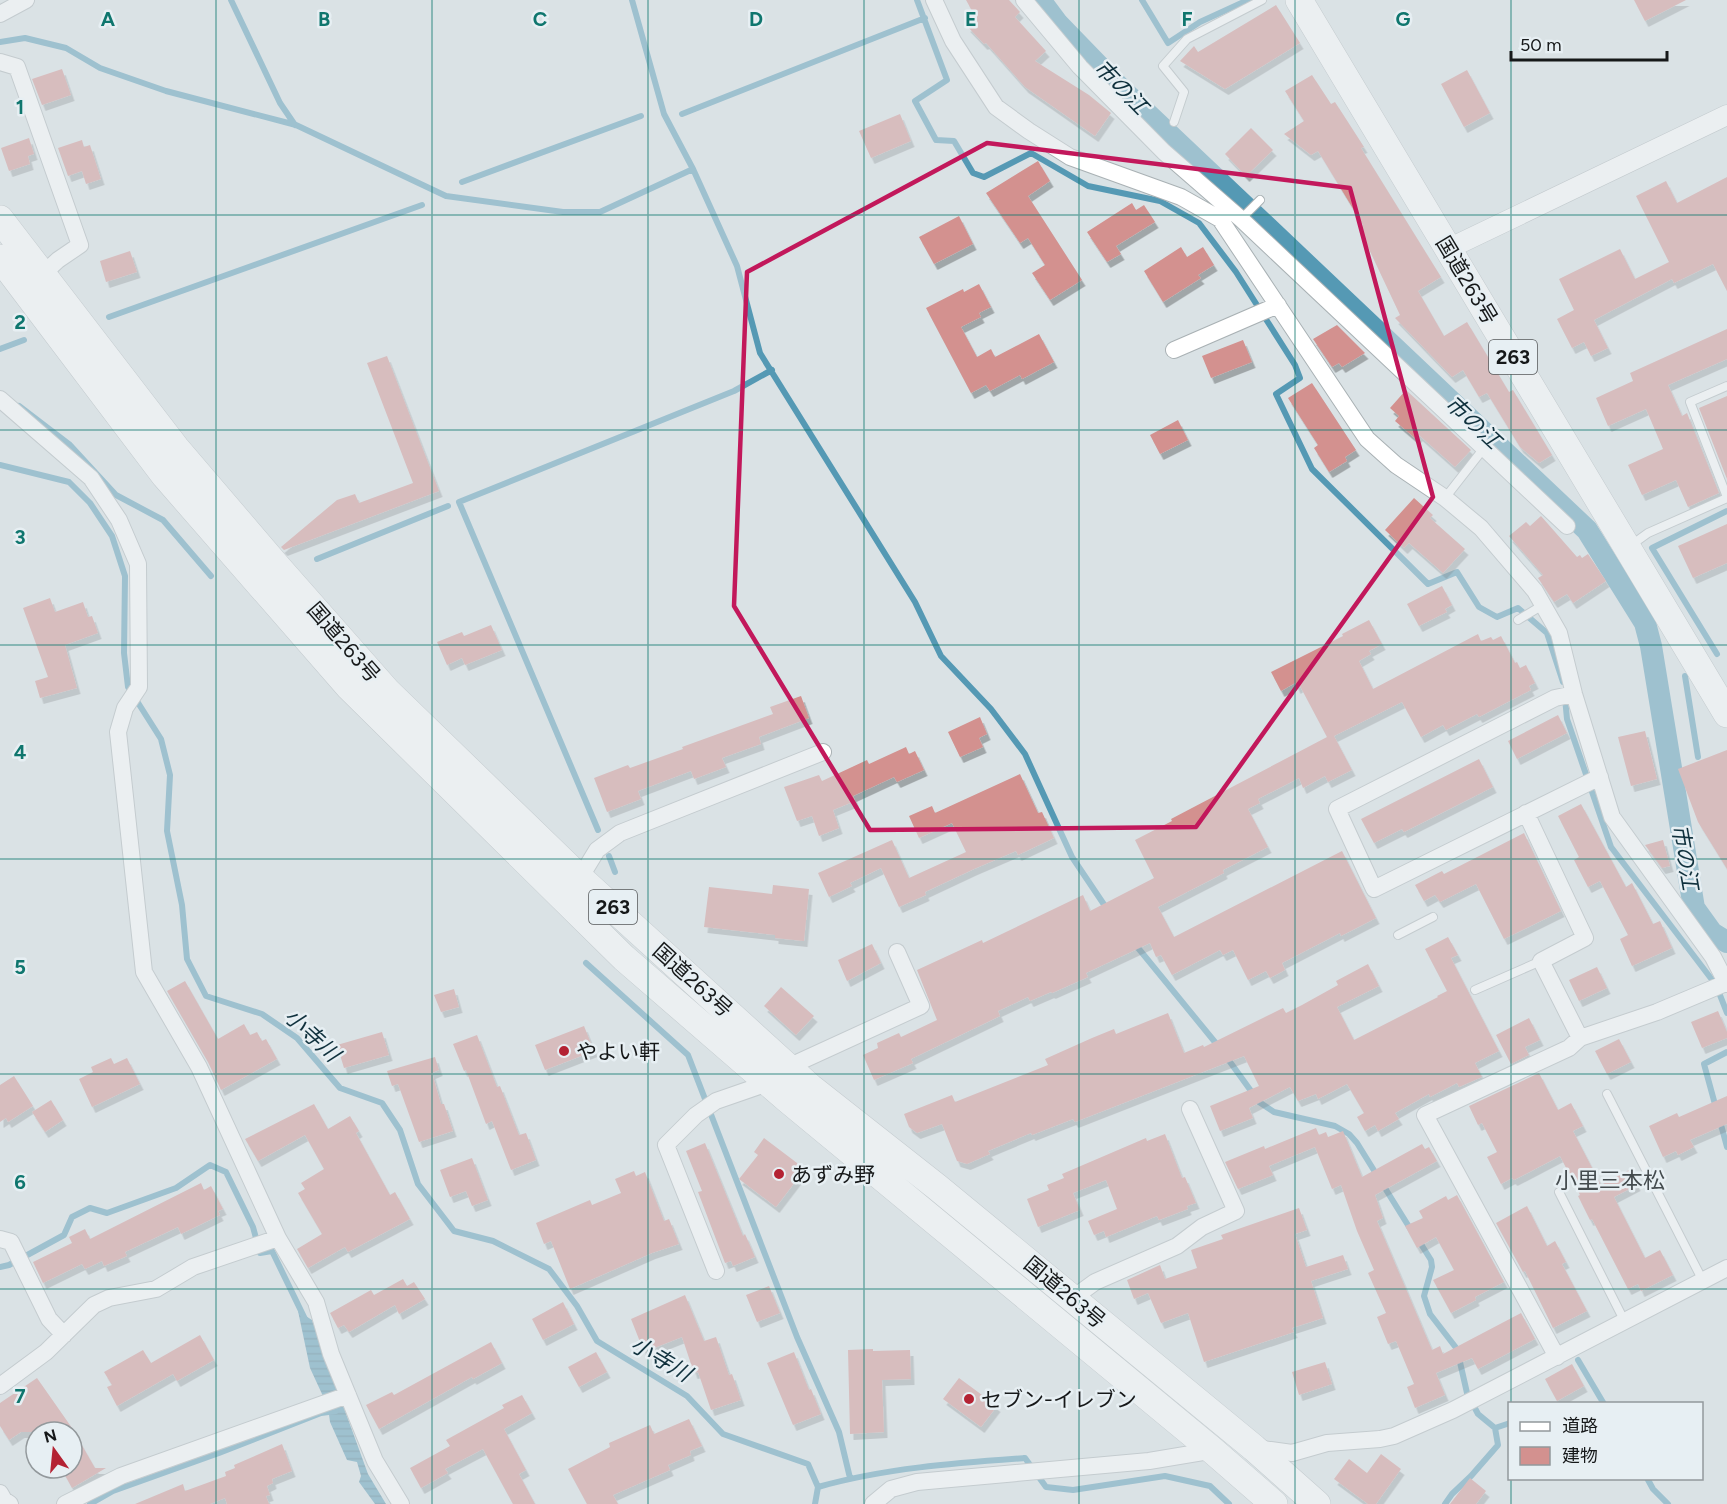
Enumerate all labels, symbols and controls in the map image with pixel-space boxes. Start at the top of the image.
text: A [101,7,116,31]
text: B [318,7,330,31]
text: C [533,7,547,31]
text: D [749,7,763,31]
text: E [965,7,977,31]
text: F [1181,7,1193,31]
text: G [1396,7,1411,31]
scale bar [1511,24,1667,62]
text: 50 m [1520,34,1562,56]
water label: 市の江 [1088,54,1155,122]
text: 1 [16,95,24,119]
street label: 国道263号 [1431,232,1503,328]
text: 2 [14,310,26,334]
road number: 263 [1489,340,1537,374]
water label: 市の江 [1440,390,1508,456]
text: 3 [14,525,26,549]
street label: 国道263号 [302,597,386,687]
text: 4 [14,740,27,764]
water label: 市の江 [1666,822,1704,894]
road number: 263 [589,890,637,924]
street label: 国道263号 [648,938,738,1022]
text: 5 [14,955,26,979]
water label: 小寺川 [279,1003,347,1069]
place label: やよい軒 [576,1039,660,1064]
marker: やよい軒 [557,1044,571,1058]
place label: あずみ野 [791,1162,875,1187]
marker: あずみ野 [772,1167,786,1181]
district label: 小里三本松 [1555,1167,1665,1194]
text: 6 [14,1170,26,1194]
street label: 国道263号 [1019,1251,1111,1333]
water label: 小寺川 [626,1330,698,1389]
text: 7 [14,1384,26,1408]
place label: セブン-イレブン [981,1387,1137,1412]
marker: セブン-イレブン [962,1392,976,1406]
legend [1508,1402,1703,1480]
text: 道路 [1562,1415,1598,1437]
north arrow [24,1420,84,1480]
text: N [42,1425,59,1447]
text: 建物 [1562,1445,1598,1467]

